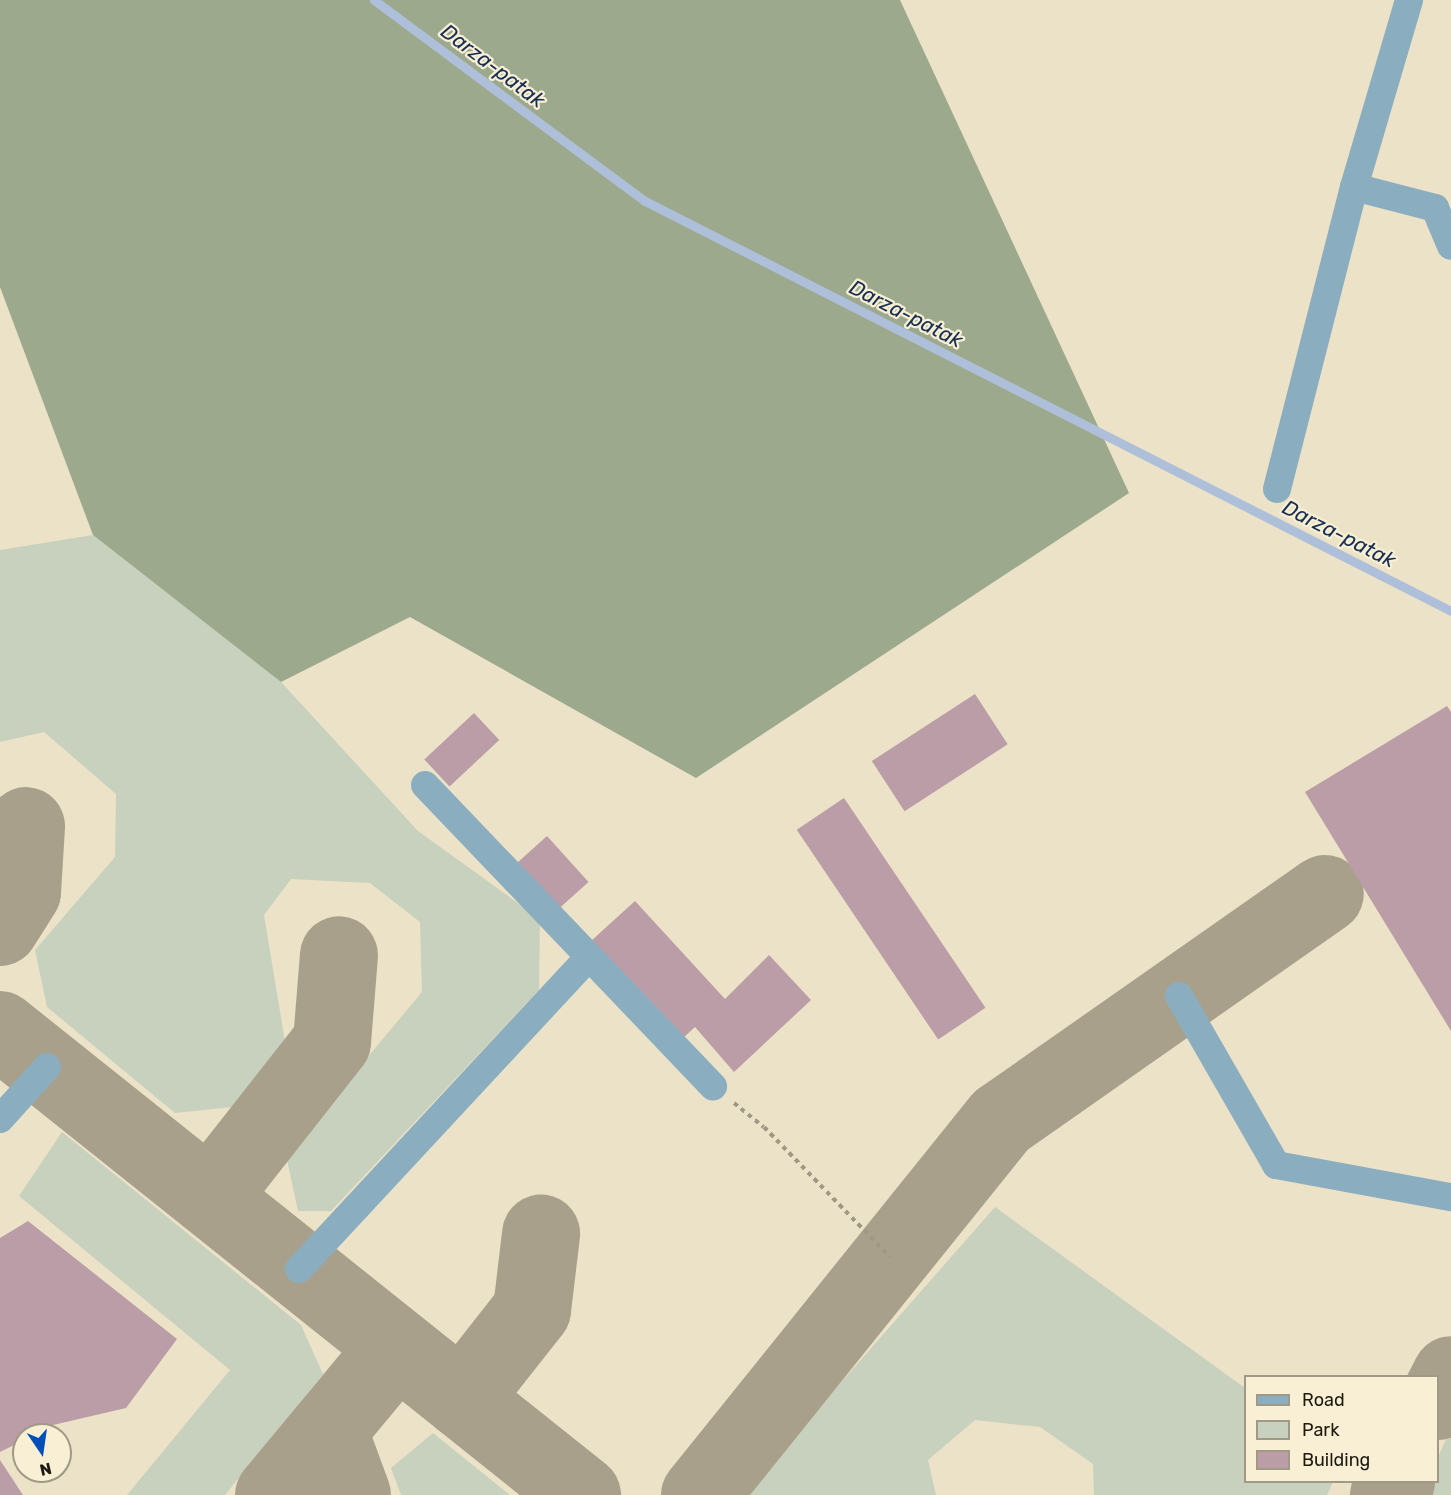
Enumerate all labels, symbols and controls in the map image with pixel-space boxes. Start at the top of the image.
water label: Darza-patak [436,19,550,113]
water label: Darza-patak [845,275,967,353]
water label: Darza-patak [1278,495,1400,573]
legend [1244,1375,1439,1483]
text: Road [1302,1389,1345,1411]
text: Park [1302,1419,1339,1441]
north arrow [12,1423,72,1483]
text: Building [1302,1449,1370,1471]
text: N [38,1459,53,1480]

